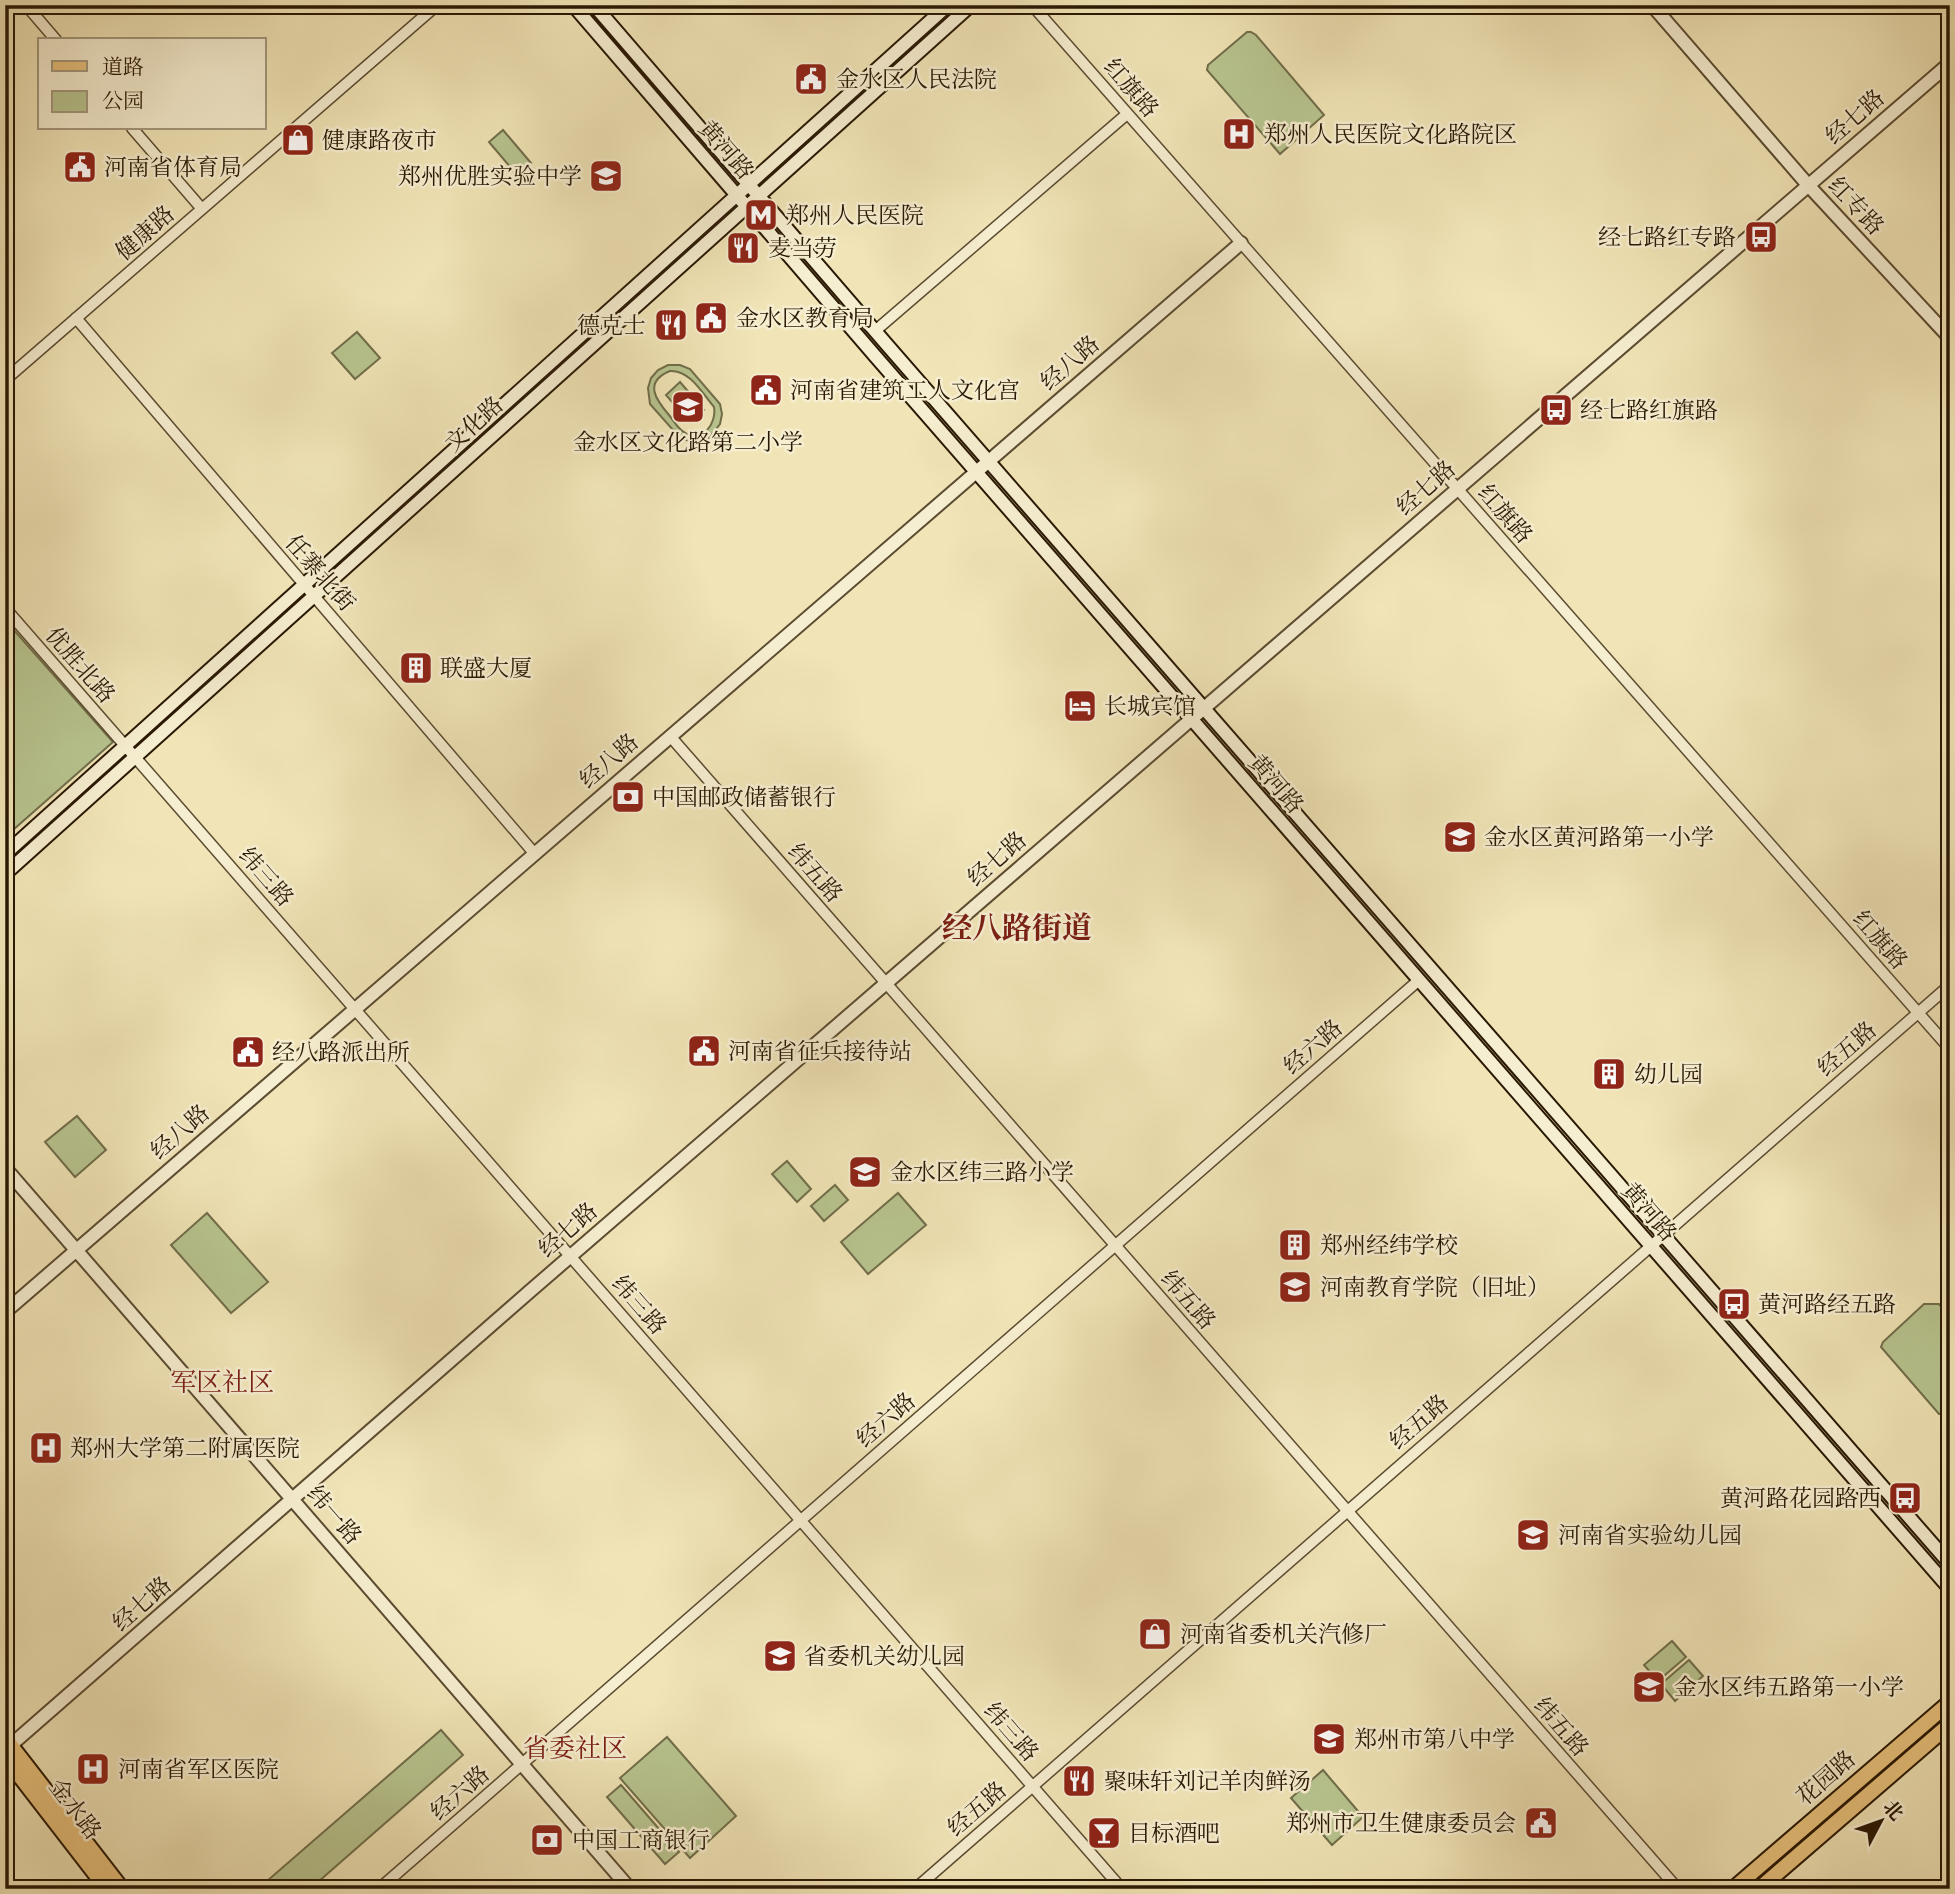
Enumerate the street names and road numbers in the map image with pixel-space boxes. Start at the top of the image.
street label: 红旗路 [1097,52,1165,124]
street label: 经七路 [1819,83,1891,151]
street label: 黄河路 [692,114,760,186]
street label: 红专路 [1822,171,1890,241]
street label: 健康路 [109,199,181,267]
street label: 经八路 [1034,329,1106,397]
street label: 文化路 [439,390,509,458]
street label: 经七路 [1390,454,1462,522]
street label: 红旗路 [1471,478,1539,550]
street label: 任寨北街 [279,529,361,617]
street label: 优胜北路 [39,621,121,709]
street label: 经八路 [573,727,645,795]
street label: 黄河路 [1242,748,1310,820]
street label: 经七路 [961,825,1033,893]
street label: 纬五路 [781,837,849,909]
street label: 纬三路 [232,841,300,913]
street label: 红旗路 [1846,904,1914,976]
street label: 经六路 [1277,1013,1349,1081]
street label: 经五路 [1811,1015,1883,1083]
street label: 经八路 [144,1098,216,1166]
street label: 黄河路 [1615,1176,1683,1248]
street label: 经七路 [532,1196,604,1264]
street label: 纬五路 [1154,1264,1222,1336]
street label: 纬三路 [605,1269,673,1341]
street label: 经六路 [850,1386,922,1454]
street label: 经五路 [1383,1388,1455,1456]
street label: 纬一路 [300,1479,368,1551]
street label: 经七路 [106,1570,178,1638]
street label: 纬五路 [1527,1691,1595,1763]
street label: 纬三路 [977,1696,1045,1768]
street label: 花园路 [1790,1744,1862,1812]
street label: 经六路 [424,1759,496,1827]
street label: 金水路 [43,1773,107,1845]
street label: 经五路 [941,1775,1013,1843]

